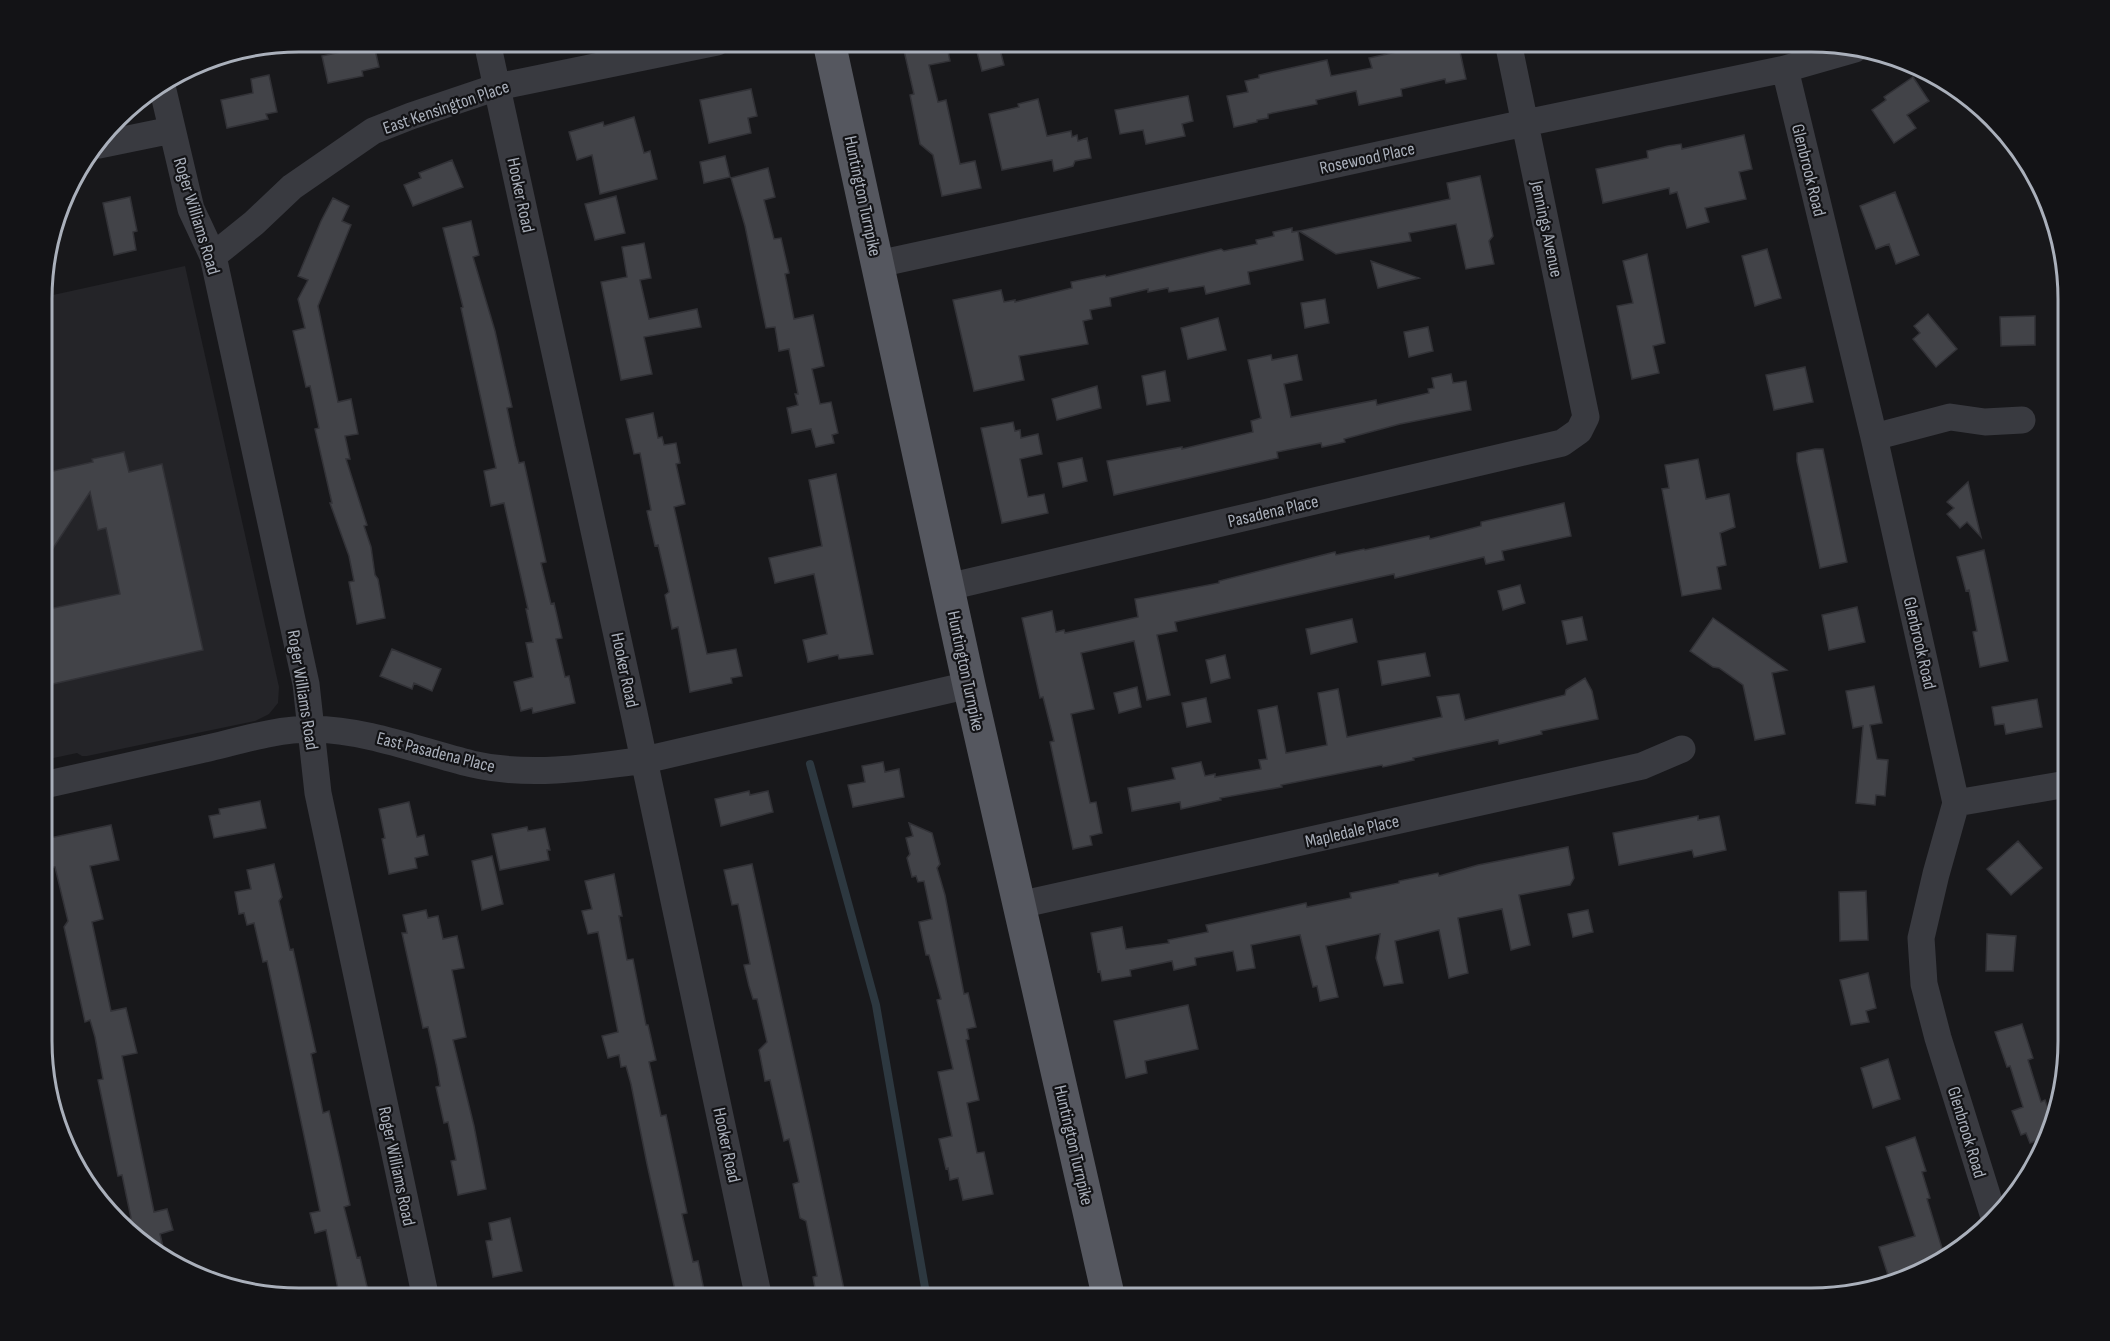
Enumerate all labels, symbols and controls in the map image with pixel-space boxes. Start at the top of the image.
street label: East Kensington Place [380,76,512,139]
street label: Glenbrook Road [1787,122,1830,218]
street label: Huntington Turnpike [839,134,886,258]
street label: Rosewood Place [1318,138,1417,179]
street label: Roger Williams Road [169,155,224,277]
street label: Hooker Road [502,156,539,234]
street label: Jennings Avenue [1526,178,1567,279]
street label: Pasadena Place [1226,491,1320,532]
street label: Glenbrook Road [1899,595,1940,691]
street label: Huntington Turnpike [942,609,989,733]
street label: Roger Williams Road [283,629,322,752]
street label: Hooker Road [606,631,643,709]
street label: East Pasadena Place [375,728,497,777]
street label: Mapledale Place [1303,810,1401,852]
street label: Huntington Turnpike [1049,1083,1098,1207]
street label: Glenbrook Road [1943,1084,1990,1180]
street label: Roger Williams Road [374,1105,419,1228]
street label: Hooker Road [708,1106,745,1184]

